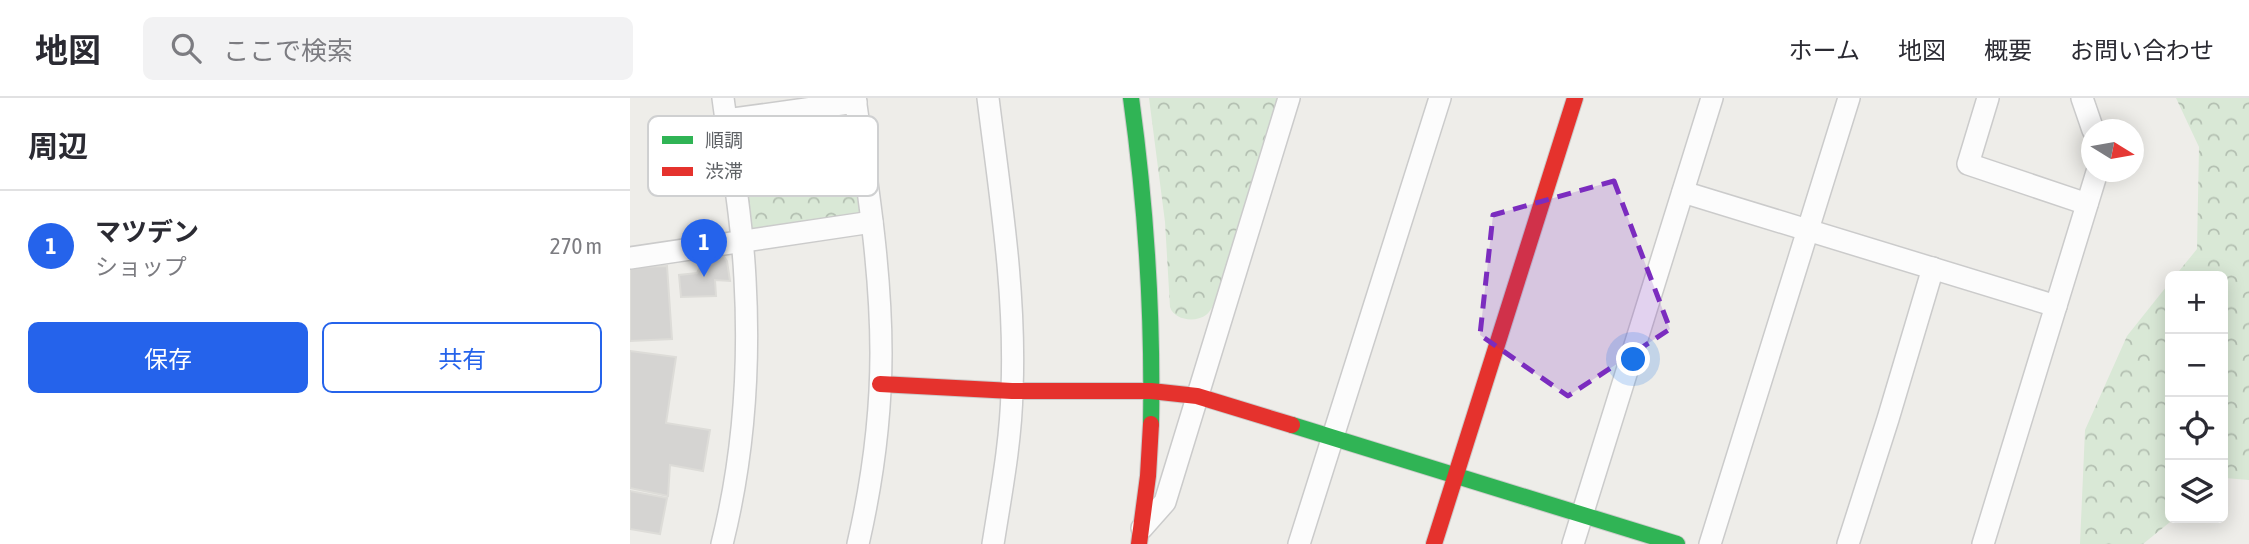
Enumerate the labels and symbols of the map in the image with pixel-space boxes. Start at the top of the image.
legend [648,116,878,196]
north arrow [2081,119,2144,182]
text: 順調 [705,129,743,151]
text: 渋滞 [705,160,743,182]
pin: 1 [681,219,727,277]
your location [1616,342,1650,376]

